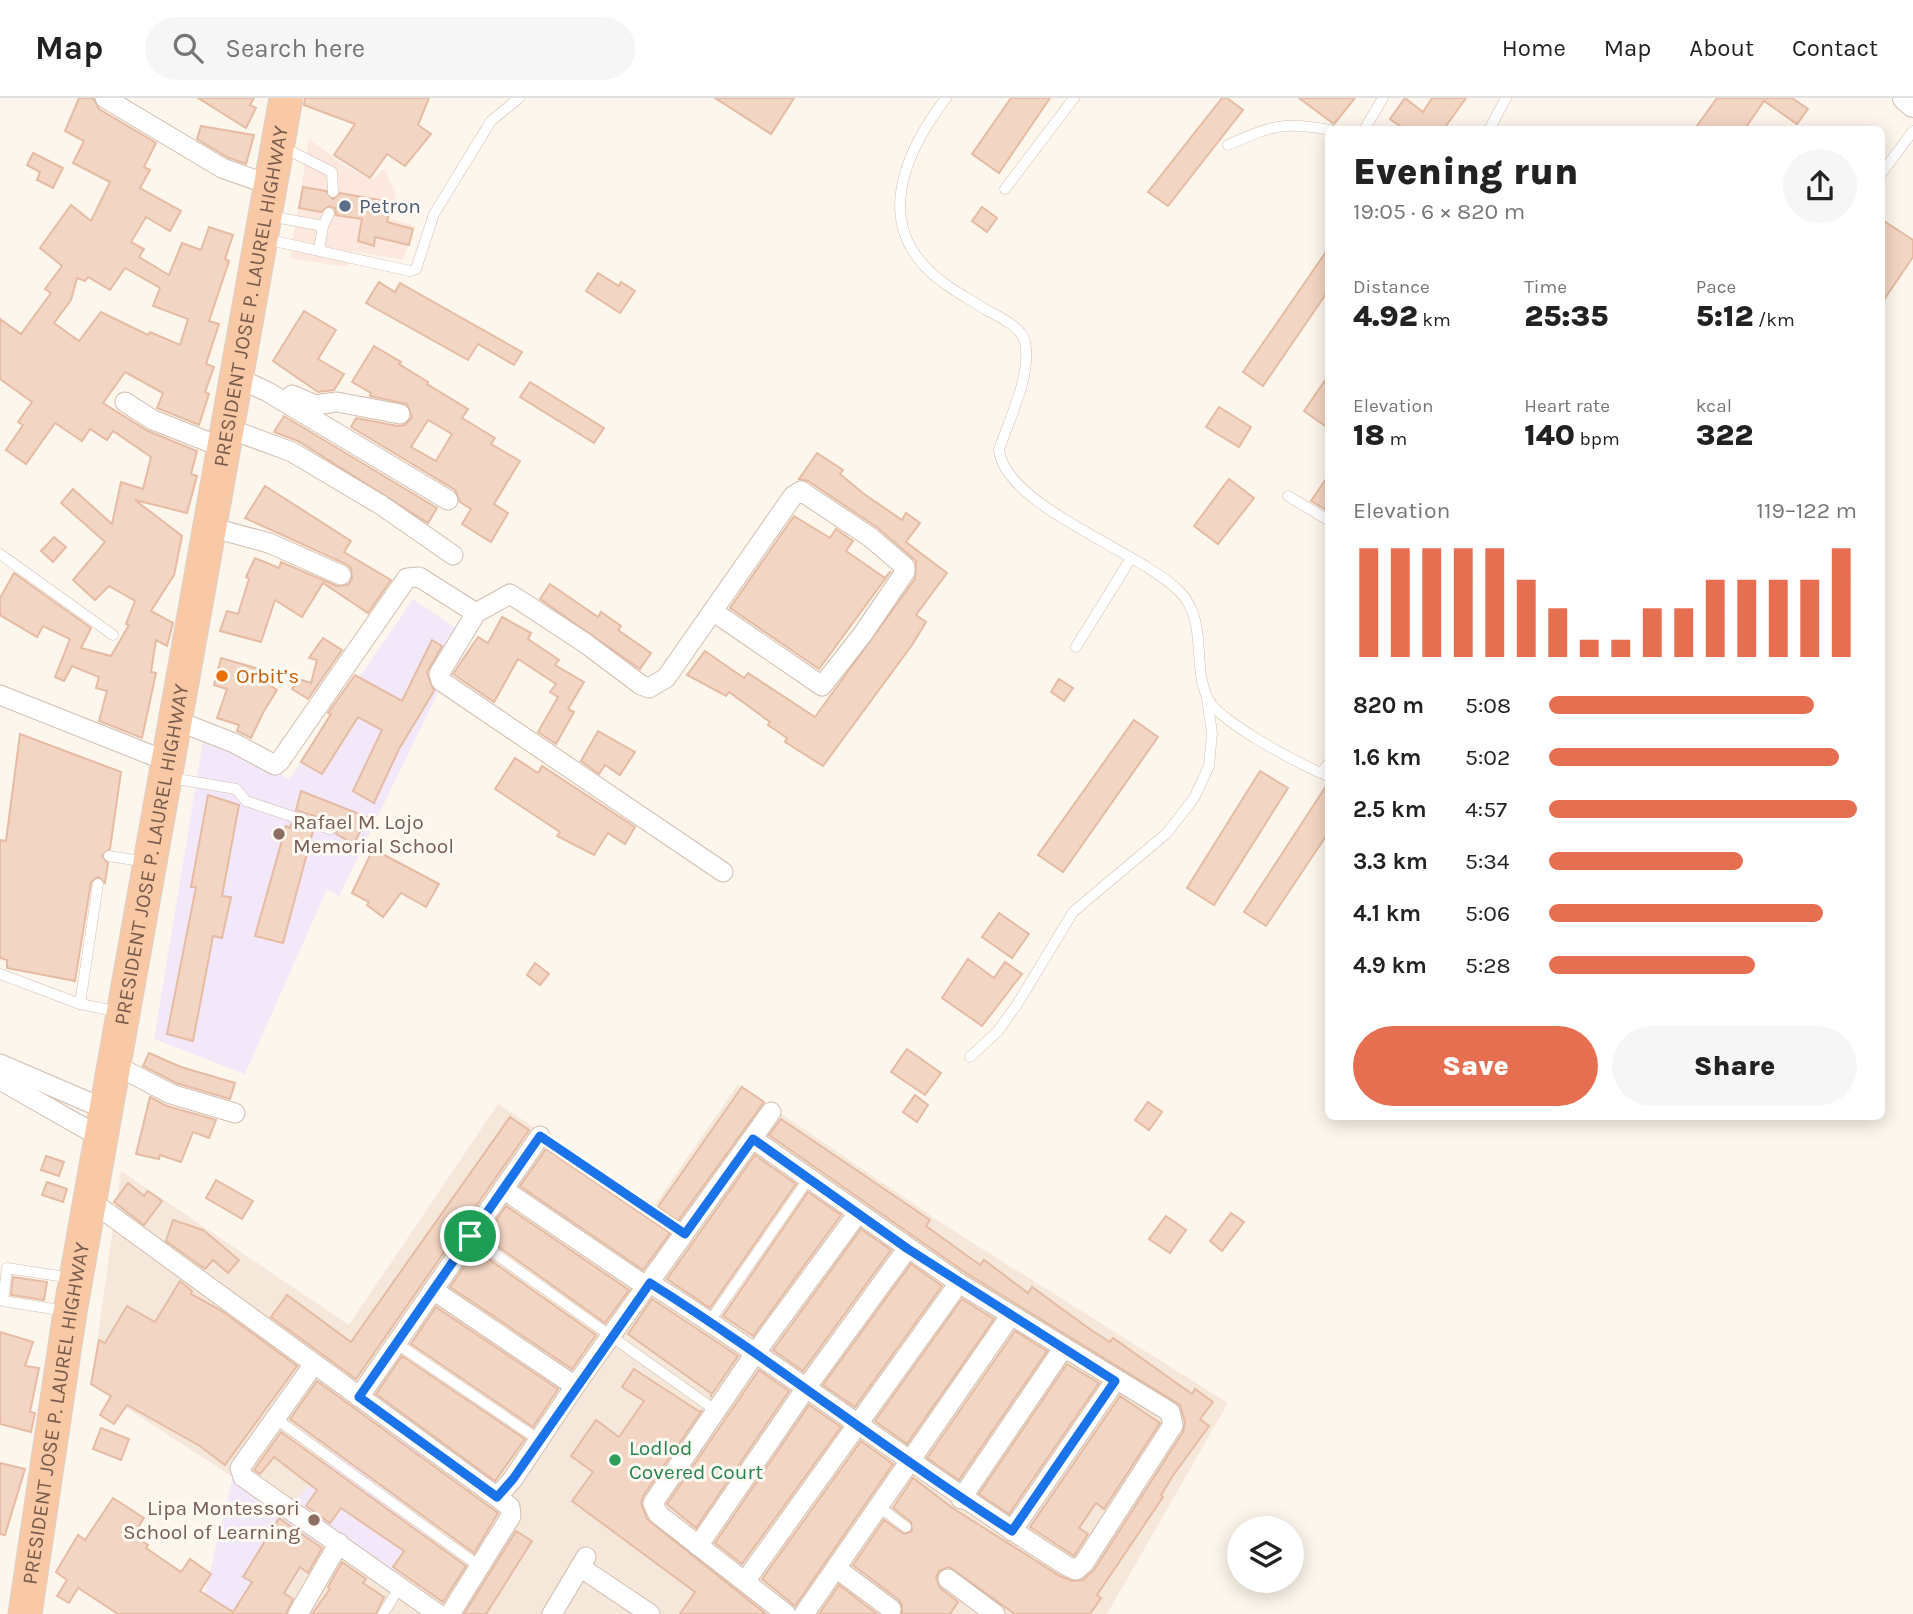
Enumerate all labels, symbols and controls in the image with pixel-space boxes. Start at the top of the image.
search box [145,17,635,80]
text: Map [35,29,103,67]
icon: search [169,29,207,67]
text: Search here [225,33,365,64]
text: Home [1502,34,1566,62]
text: Map [1604,34,1651,62]
text: About [1689,34,1754,62]
text: Contact [1792,34,1878,62]
street label: PRESIDENT JOSE P. LAUREL HIGHWAY [209,123,293,469]
text: Evening run [1353,149,1578,194]
button: share [1783,149,1857,223]
place label: Petron [359,194,421,218]
marker: Petron [337,198,353,214]
text: 19:05 · 6 × 820 m [1353,198,1525,225]
text: Distance [1353,276,1430,298]
text: Time [1524,276,1567,298]
text: Pace [1696,276,1736,298]
text: 4.92 [1353,298,1418,334]
text: 25:35 [1524,298,1608,334]
text: 5:12 [1696,298,1753,334]
text: km [1418,309,1451,331]
text: /km [1753,309,1795,331]
text: Elevation [1353,395,1433,417]
text: Heart rate [1524,395,1610,417]
text: kcal [1696,395,1732,417]
text: 18 [1353,417,1385,453]
text: 140 [1524,417,1575,453]
text: 322 [1696,417,1753,453]
text: m [1385,428,1407,450]
text: bpm [1575,428,1620,450]
text: Elevation [1353,497,1450,524]
text: 119–122 m [1756,497,1857,524]
place label: Orbit’s [236,664,299,688]
marker: Orbit’s [214,668,230,684]
street label: PRESIDENT JOSE P. LAUREL HIGHWAY [109,682,194,1027]
text: 820 m [1353,692,1424,719]
text: 5:08 [1465,692,1511,719]
text: 1.6 km [1353,744,1421,771]
text: 5:02 [1465,744,1510,771]
text: 2.5 km [1353,796,1427,823]
text: 4:57 [1465,796,1507,823]
place label: Rafael M. Lojo Memorial School [293,810,454,858]
marker: Rafael M. Lojo Memorial School [271,826,287,842]
text: 3.3 km [1353,848,1428,875]
text: 5:34 [1465,848,1510,875]
text: 4.1 km [1353,900,1421,927]
text: 5:06 [1465,900,1510,927]
text: 4.9 km [1353,952,1427,979]
text: 5:28 [1465,952,1511,979]
button: Save [1353,1026,1598,1106]
button: Share [1612,1026,1857,1106]
pin [440,1206,500,1266]
icon: arrive [451,1217,489,1255]
street label: PRESIDENT JOSE P. LAUREL HIGHWAY [18,1240,94,1586]
place label: Lodlod Covered Court [629,1436,763,1484]
marker: Lodlod Covered Court [607,1452,623,1468]
place label: Lipa Montessori School of Learning [123,1496,300,1544]
marker: Lipa Montessori School of Learning [306,1512,322,1528]
map controls [1227,1516,1304,1593]
button: layers [1227,1516,1304,1593]

